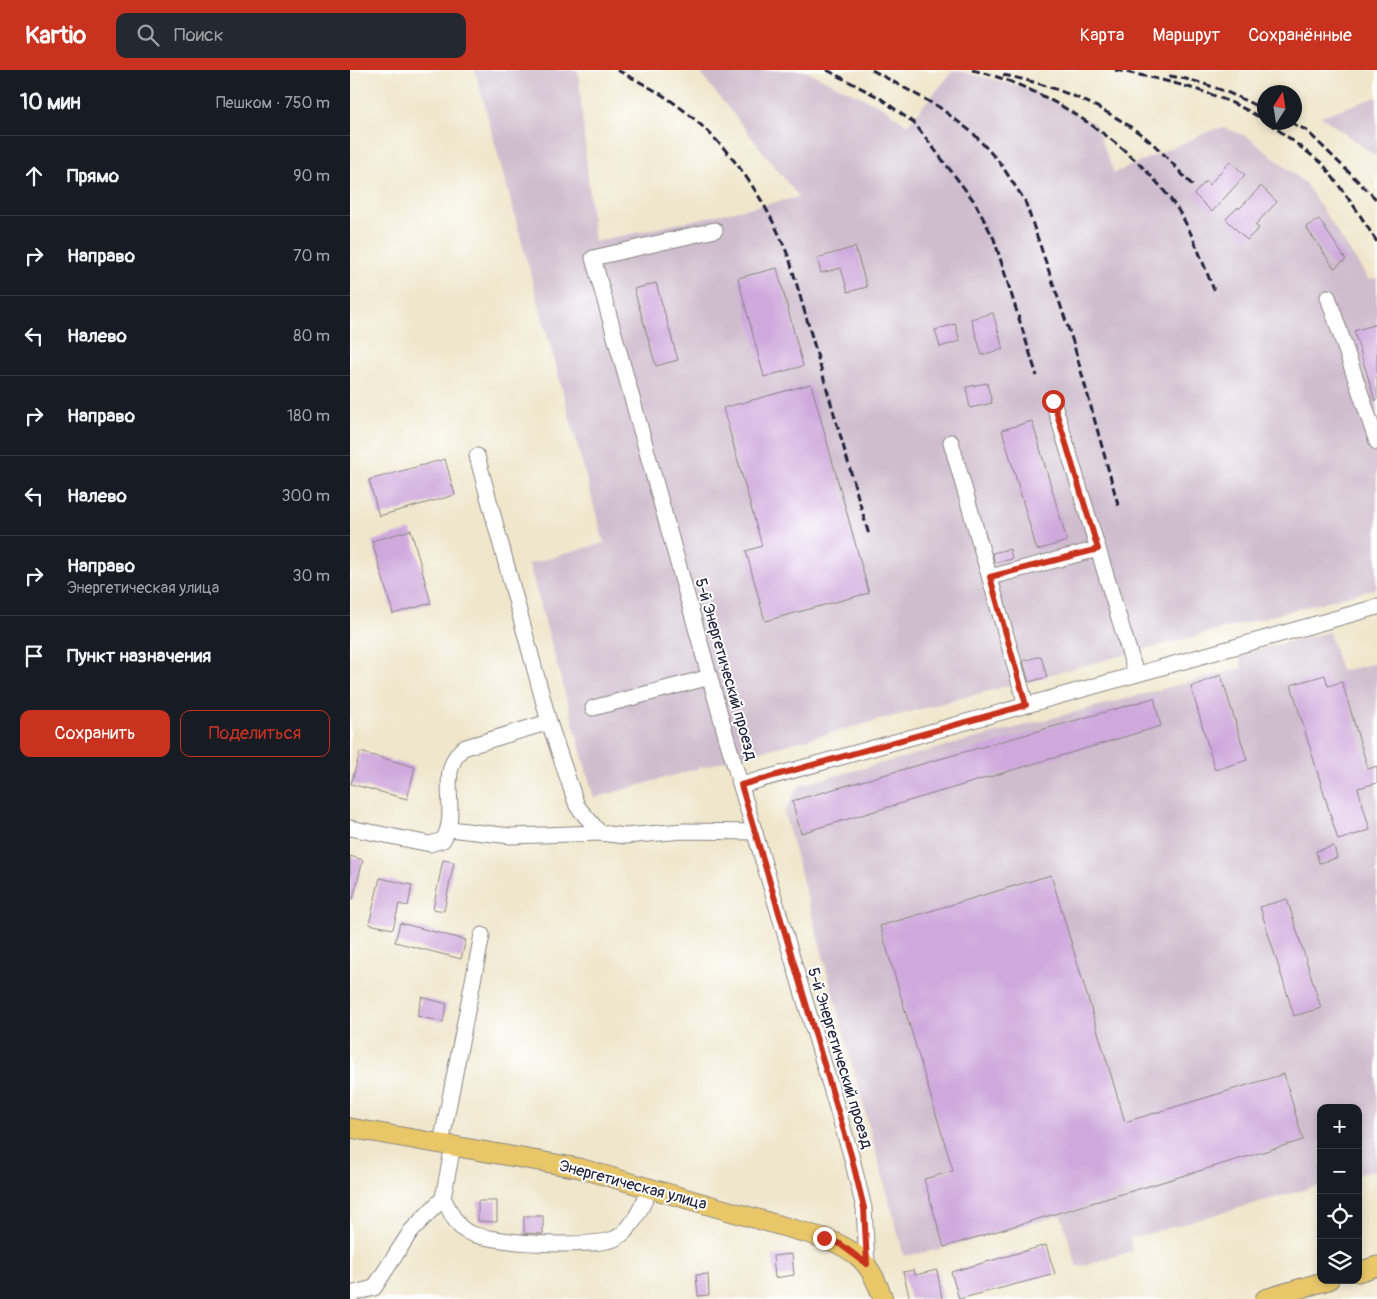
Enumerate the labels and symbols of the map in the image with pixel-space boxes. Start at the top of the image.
north arrow [1257,85,1302,130]
route start [1042,390,1065,413]
street label: 5-й Энергетический проезд [690,576,762,763]
street label: 5-й Энергетический проезд [803,965,877,1151]
street label: Энергетическая улица [557,1156,709,1214]
route end [813,1227,836,1250]

